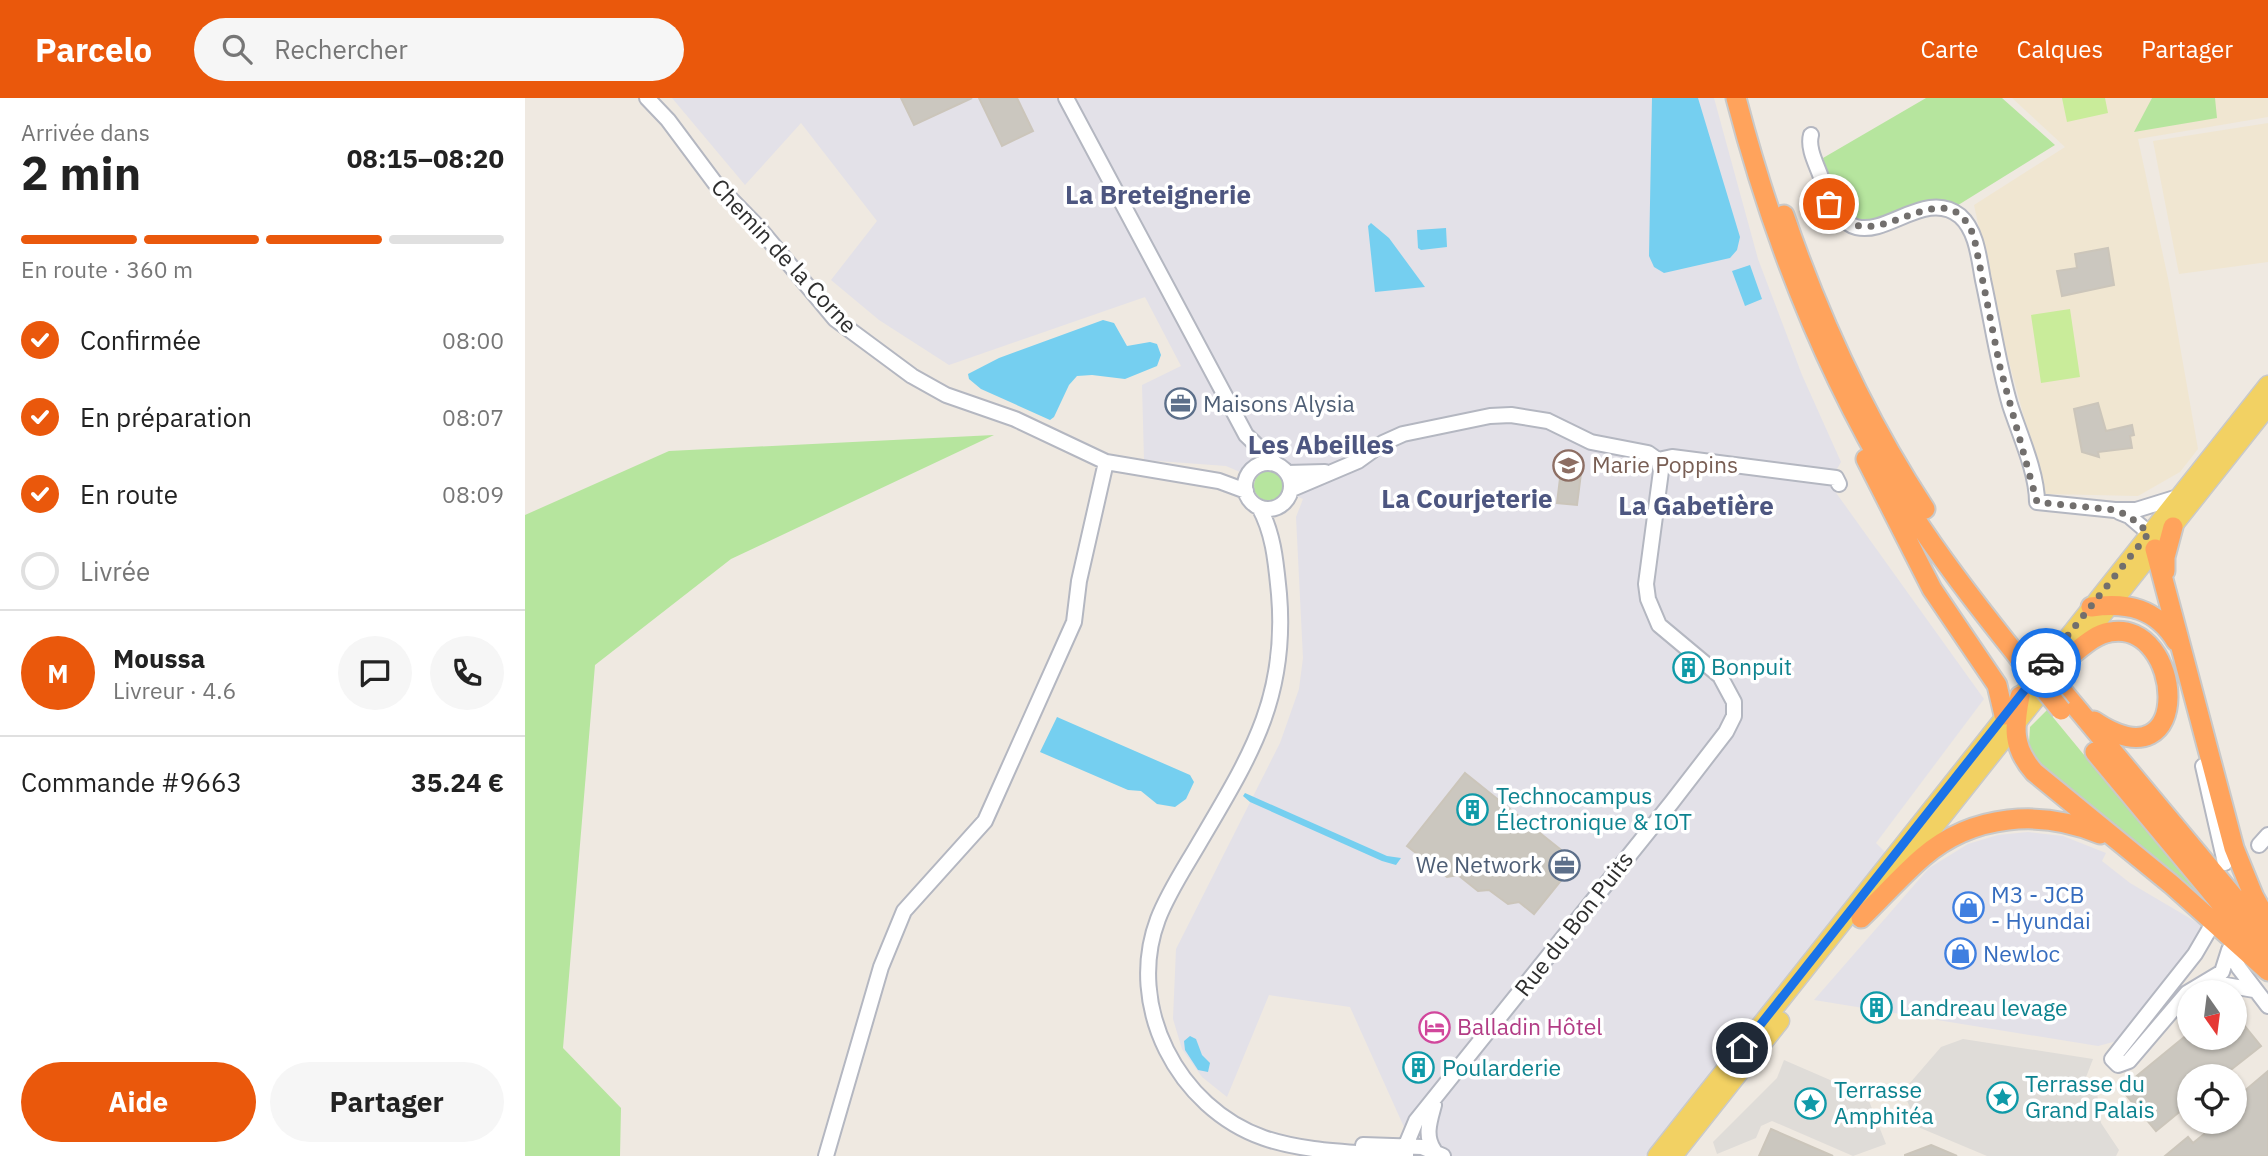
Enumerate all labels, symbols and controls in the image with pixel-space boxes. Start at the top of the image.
search box [194,18,684,81]
text: Parcelo [35,28,152,71]
icon: search [218,30,256,68]
text: Rechercher [274,32,408,66]
text: Carte [1920,33,1979,65]
text: Calques [2017,33,2103,65]
text: Partager [2141,33,2233,65]
text: Arrivée dans [21,117,150,147]
text: 08:15–08:20 [347,141,504,175]
text: 2 min [21,143,141,203]
street label: Chemin de la Corne [705,172,864,339]
pin [1799,174,1859,234]
district label: La Breteignerie [1065,177,1251,211]
icon: bag [1810,185,1848,223]
text: En route · 360 m [21,254,193,284]
icon: check [21,321,59,359]
text: Confirmée [80,323,201,357]
text: 08:00 [442,325,504,355]
office icon: Maisons Alysia [1163,387,1197,421]
place label: Maisons Alysia [1203,388,1355,418]
icon: check [21,398,59,436]
text: En préparation [80,400,252,434]
text: 08:07 [442,402,504,432]
district label: Les Abeilles [1248,427,1394,461]
school or university icon: Marie Poppins [1552,448,1586,482]
place label: Marie Poppins [1592,449,1738,479]
icon: check [21,475,59,513]
text: En route [80,477,178,511]
text: 08:09 [442,479,504,509]
district label: La Courjeterie [1381,481,1553,515]
district label: La Gabetière [1618,488,1774,522]
text: Livrée [80,554,150,588]
courier [2011,628,2081,698]
button: chat [338,636,412,710]
button: phone [430,636,504,710]
text: Moussa [113,641,205,675]
icon: car [2027,644,2065,682]
building icon: Bonpuit [1671,650,1705,684]
place label: Bonpuit [1711,651,1792,681]
text: M [47,656,69,690]
text: Livreur · 4.6 [113,675,236,705]
text: Commande #9663 [21,765,242,799]
text: 35.24 € [411,765,504,799]
place label: Technocampus Électronique & IOT [1496,780,1692,836]
building icon: Technocampus Électronique & IOT [1456,792,1490,826]
street label: Rue du Bon Puits [1507,845,1639,1002]
office icon: We Network [1548,848,1582,882]
place label: We Network [1416,849,1542,879]
place label: M3 - JCB - Hyundai [1991,879,2091,935]
shop icon: M3 - JCB - Hyundai [1951,891,1985,925]
shop icon: Newloc [1943,937,1977,971]
place label: Newloc [1983,938,2060,968]
north arrow [2177,980,2247,1050]
map controls [2177,980,2247,1134]
building icon: Landreau levage [1859,991,1893,1025]
place label: Landreau levage [1899,992,2068,1022]
hotel icon: Balladin Hôtel [1417,1010,1451,1044]
place label: Balladin Hôtel [1457,1011,1603,1041]
pin [1712,1018,1772,1078]
icon: home [1723,1029,1761,1067]
building icon: Poularderie [1402,1051,1436,1085]
place label: Poularderie [1442,1052,1561,1082]
button: Aide [21,1062,256,1142]
button: Partager [270,1062,504,1142]
button: locate [2177,1064,2247,1134]
place label: Terrasse du Grand Palais [2025,1068,2155,1124]
place label: Terrasse Amphitéa [1834,1074,1934,1130]
place icon: Terrasse du Grand Palais [1985,1080,2019,1114]
place icon: Terrasse Amphitéa [1794,1086,1828,1120]

